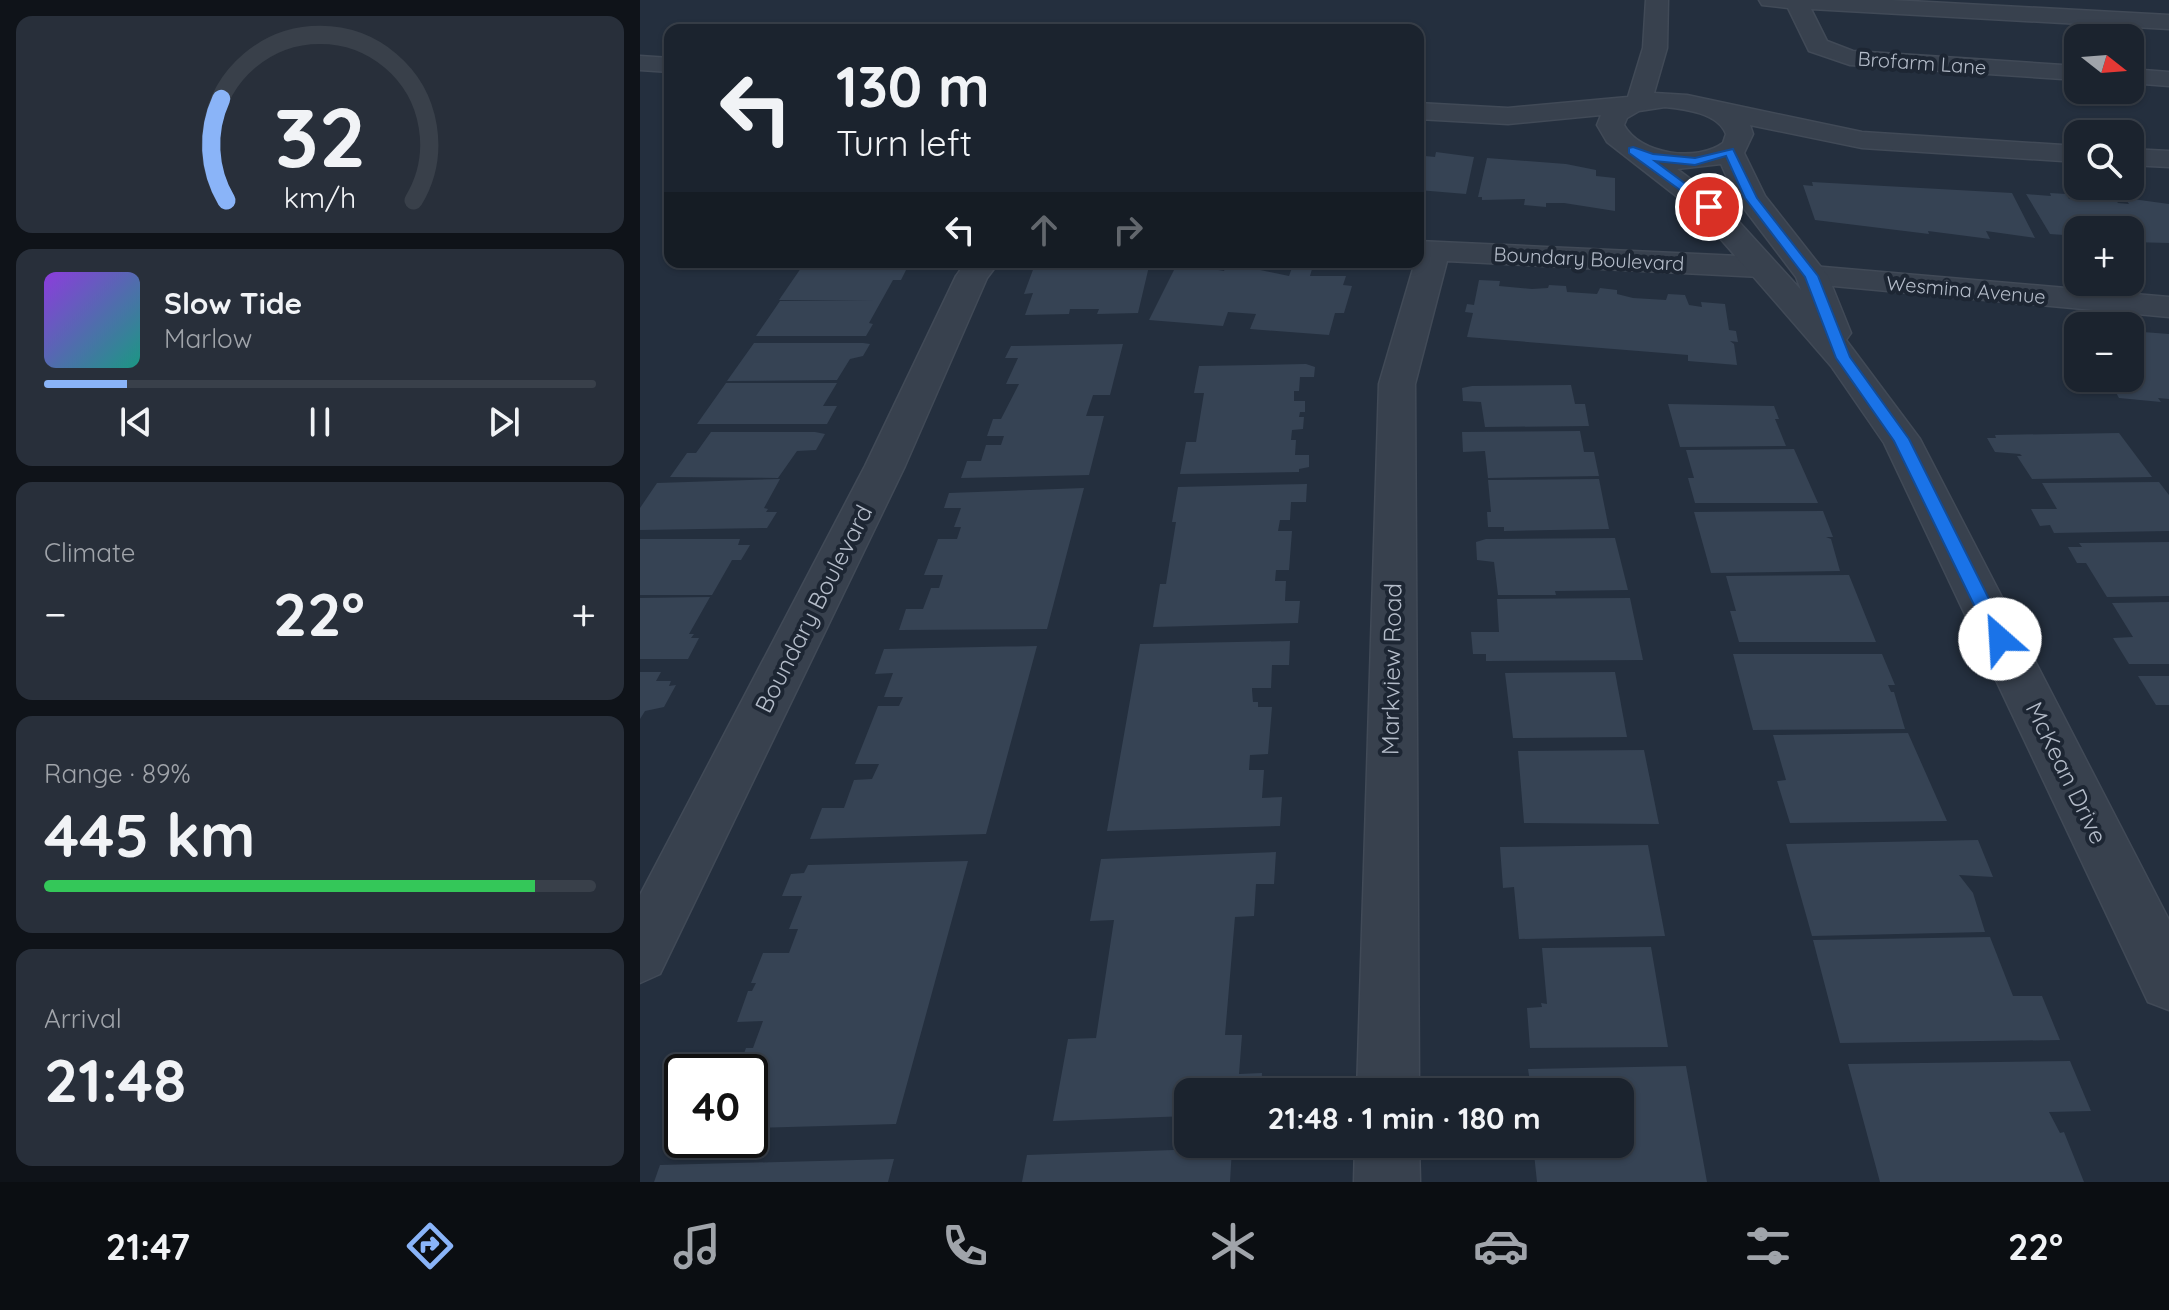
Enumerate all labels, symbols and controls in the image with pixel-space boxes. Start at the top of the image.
north arrow [2064,24,2144,104]
map controls [2064,24,2144,392]
street label: Brofarm Lane [1857,46,1987,79]
text: 130 m [836,51,990,121]
icon: left [704,56,808,160]
text: 32 [274,83,366,187]
text: Turn left [836,120,972,165]
button: search [2064,120,2144,200]
pin [1675,173,1743,241]
text: km/h [284,179,356,215]
icon: arrive [1687,185,1731,229]
icon: left [938,208,982,252]
icon: ahead [1022,208,1066,252]
icon: right [1106,208,1150,252]
button: + [2064,216,2144,296]
street label: Boundary Boulevard [1493,241,1685,276]
street label: Wesmina Avenue [1885,270,2047,309]
text: Slow Tide [164,284,302,322]
button: − [2064,312,2144,392]
text: Marlow [164,322,252,355]
icon: previous [114,400,158,444]
icon: pause [298,400,342,444]
icon: next [482,400,526,444]
street label: Boundary Boulevard [748,500,878,717]
text: Climate [44,536,135,569]
text: 22° [273,576,365,651]
street label: Markview Road [1375,583,1407,755]
text: − [44,586,67,641]
text: + [571,586,596,641]
position arrow [1958,597,2042,681]
street label: McKean Drive [2020,697,2114,849]
text: Range · 89% [44,757,191,790]
text: 445 km [44,797,255,872]
text: Arrival [44,1002,122,1035]
text: 21:48 [44,1042,186,1117]
speed limit sign: 40 [664,1054,768,1158]
text: 21:48 · 1 min · 180 m [1267,1099,1541,1137]
icon: directions [402,1218,458,1274]
icon: music [669,1218,725,1274]
icon: phone [937,1218,993,1274]
icon: climate [1205,1218,1261,1274]
icon: car [1473,1218,1529,1274]
icon: filters [1740,1218,1796,1274]
text: 21:47 [106,1224,190,1269]
text: 22° [2008,1224,2063,1269]

